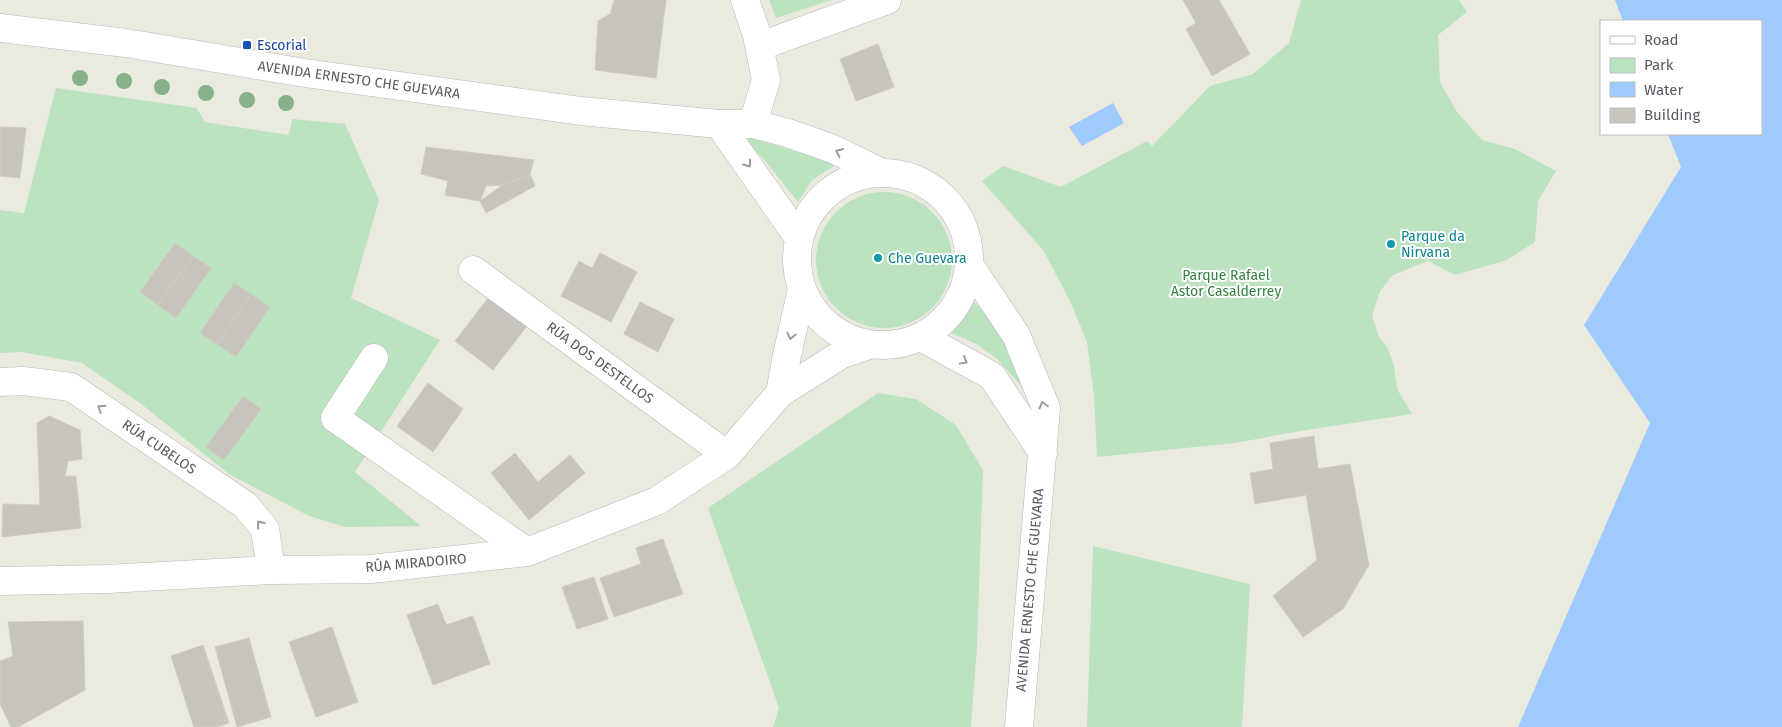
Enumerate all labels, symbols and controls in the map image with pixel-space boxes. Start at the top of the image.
legend [1600,20,1762,135]
text: Road [1644,31,1679,49]
place label: Escorial [257,37,306,54]
marker: Escorial [241,39,253,51]
text: Park [1644,56,1674,74]
street label: AVENIDA ERNESTO CHE GUEVARA [257,57,461,103]
text: Water [1644,81,1683,99]
text: Building [1644,106,1700,124]
one-way arrow [835,148,844,158]
one-way arrow [742,158,750,167]
place label: Parque da Nirvana [1401,228,1465,261]
marker: Parque da Nirvana [1385,238,1397,250]
place label: Che Guevara [888,250,967,267]
marker: Che Guevara [872,252,884,264]
park label: Parque Rafael Astor Casalderrey [1171,267,1281,300]
street label: RÚA DOS DESTELLOS [543,318,658,408]
one-way arrow [786,332,797,341]
one-way arrow [959,355,968,365]
one-way arrow [1039,401,1049,410]
one-way arrow [98,405,107,414]
street label: RÚA CUBELOS [119,415,200,478]
street label: AVENIDA ERNESTO CHE GUEVARA [1013,488,1047,692]
one-way arrow [257,520,266,529]
street label: RÚA MIRADOIRO [365,549,467,576]

